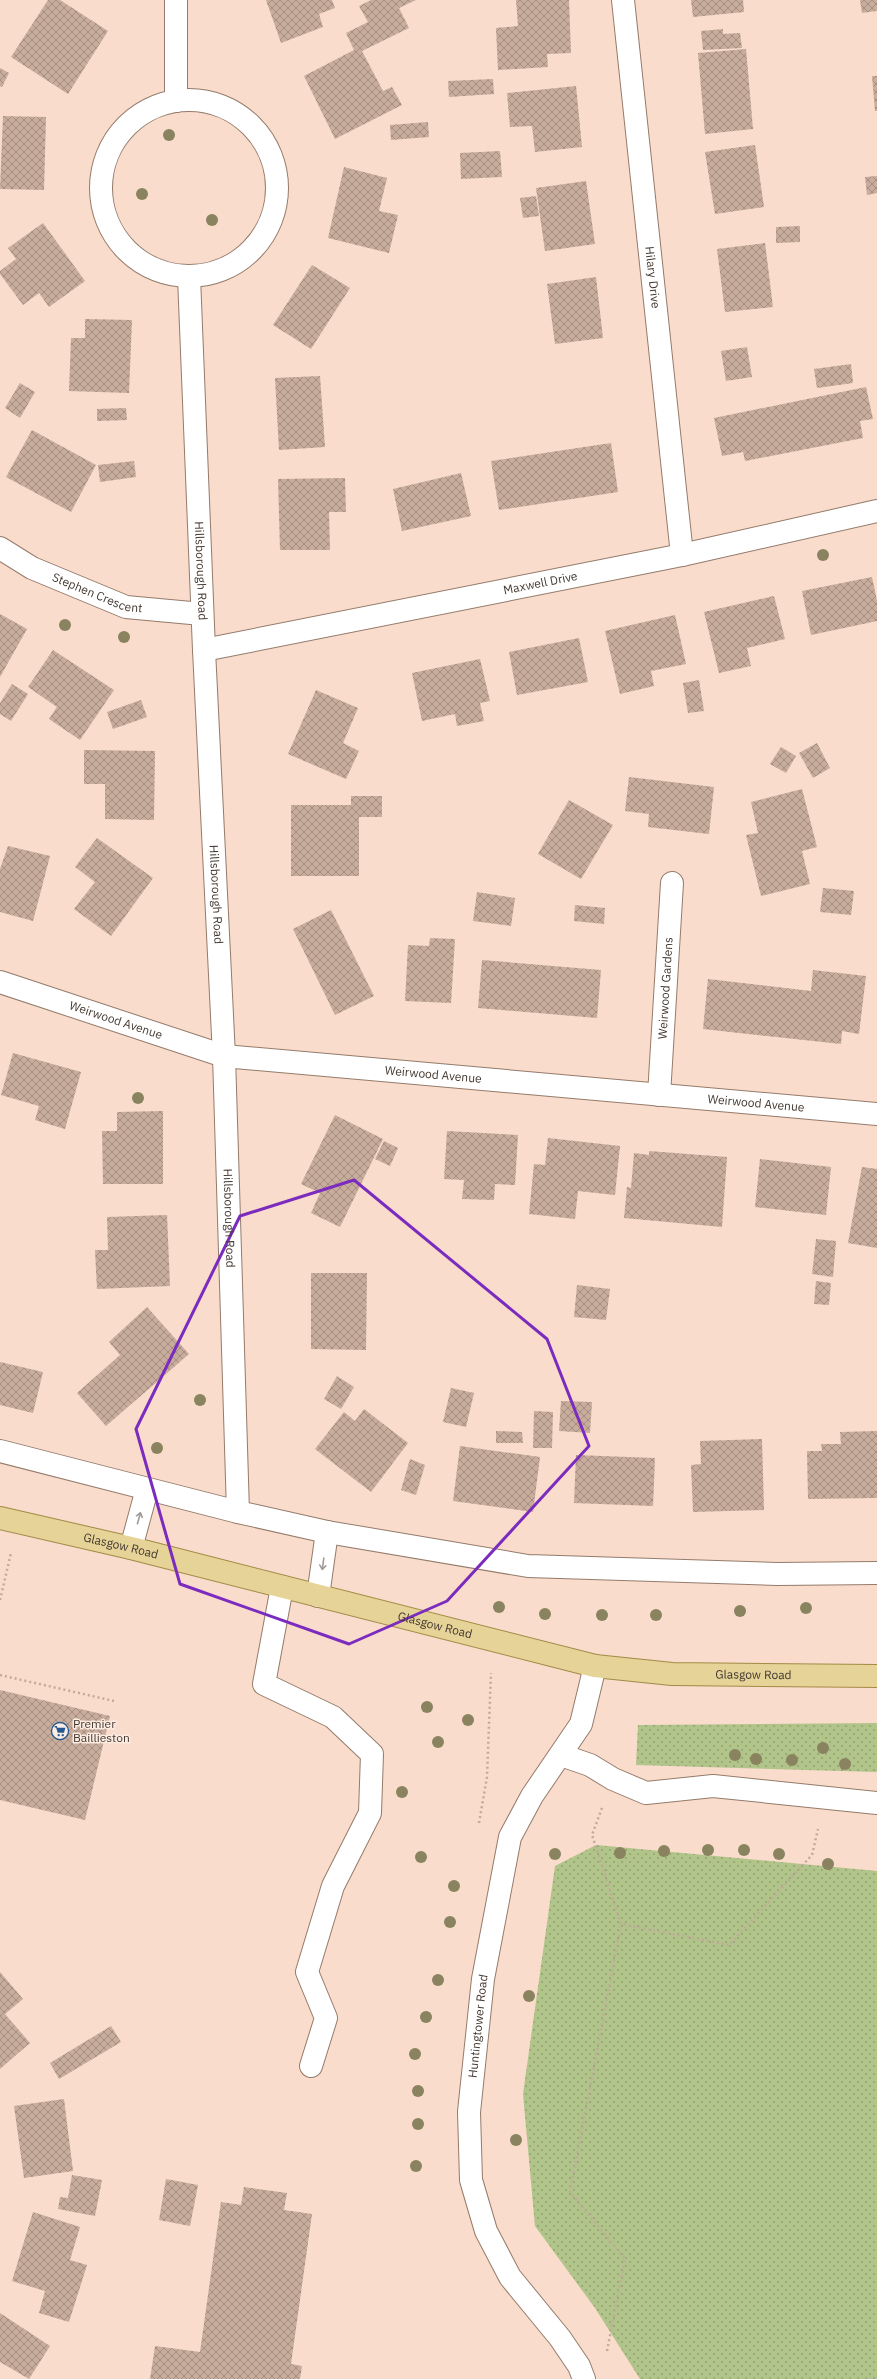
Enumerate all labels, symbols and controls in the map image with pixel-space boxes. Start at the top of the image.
street label: Hilary Drive [642,246,664,310]
street label: Hillsborough Road [192,521,211,621]
street label: Maxwell Drive [502,568,579,597]
street label: Stephen Crescent [50,569,143,615]
street label: Hillsborough Road [207,845,226,944]
street label: Weirwood Gardens [654,936,676,1040]
street label: Weirwood Avenue [68,997,165,1042]
street label: Weirwood Avenue [384,1062,483,1086]
street label: Weirwood Avenue [707,1091,805,1115]
street label: Hillsborough Road [220,1168,238,1268]
one-way arrow [136,1512,143,1525]
street label: Glasgow Road [82,1529,160,1562]
one-way arrow [319,1557,327,1570]
street label: Glasgow Road [396,1608,474,1641]
street label: Glasgow Road [715,1666,792,1682]
place label: Premier Baillieston [73,1716,130,1745]
supermarket icon: Premier Baillieston [50,1721,70,1741]
street label: Huntingtower Road [465,1973,491,2079]

